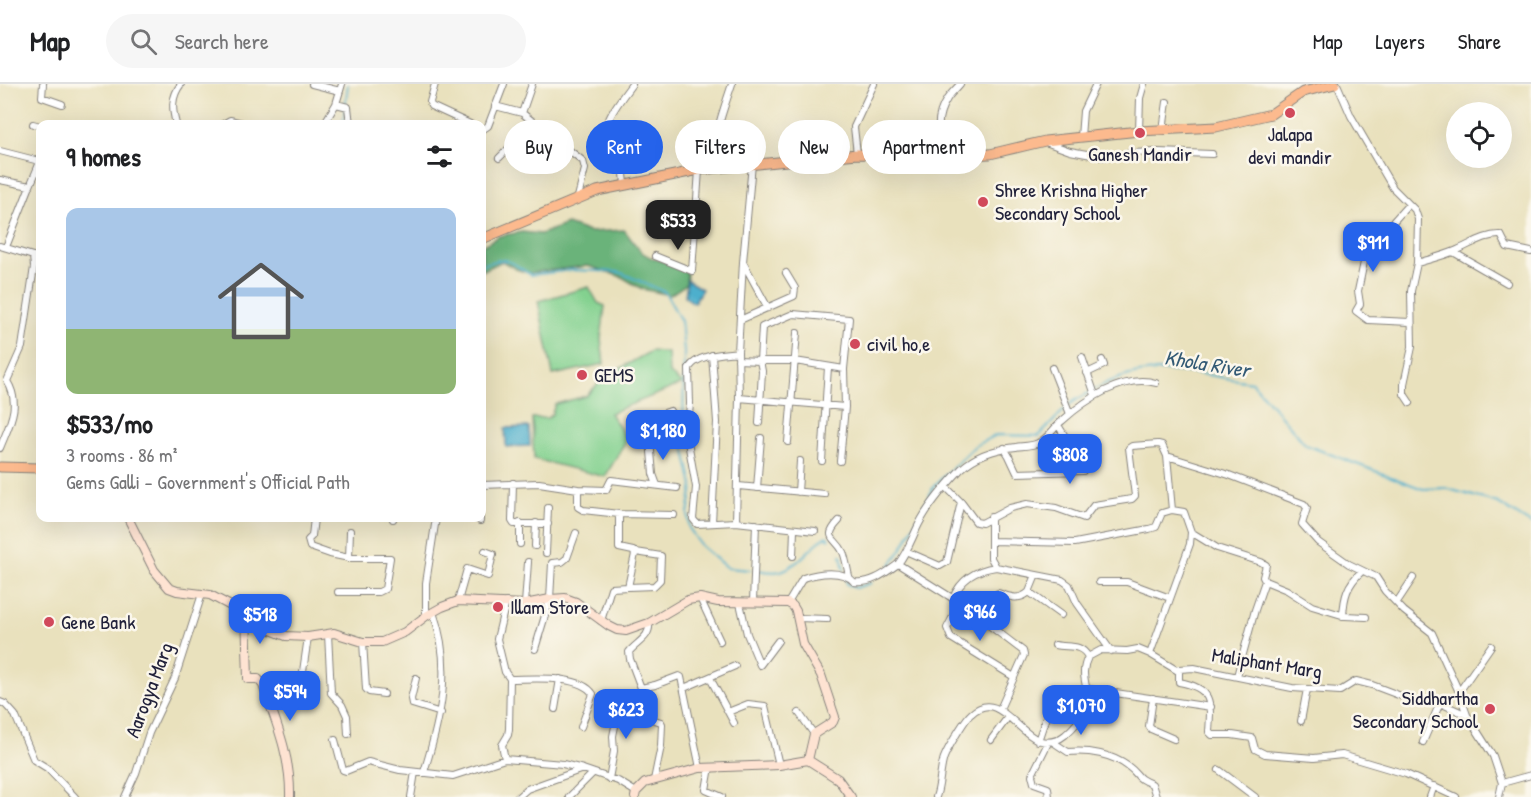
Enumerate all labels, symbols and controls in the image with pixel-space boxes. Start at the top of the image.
search box [106,14,526,68]
text: Map [30,22,70,60]
icon: search [127,25,160,58]
text: Search here [175,26,269,56]
text: Map [1313,27,1342,56]
text: Layers [1375,27,1425,56]
text: Share [1458,27,1501,56]
map controls [1446,102,1512,168]
button: locate [1446,102,1512,168]
marker: Jalapa devi mandir [1283,106,1297,120]
chip: Buy [504,120,574,174]
chip: Rent [586,120,663,174]
chip: Filters [675,120,766,174]
chip: New [778,120,850,174]
chip: Apartment [862,120,986,174]
place label: Jalapa devi mandir [1248,120,1332,170]
marker: Ganesh Mandir [1133,126,1147,140]
text: 9 homes [66,139,141,174]
icon: filters [423,140,456,173]
place label: Ganesh Mandir [1088,140,1192,167]
place label: Shree Krishna Higher Secondary School [995,176,1148,226]
marker: Shree Krishna Higher Secondary School [976,195,990,209]
pin: $533 [642,200,714,251]
text: $533 [660,206,696,233]
pin: $911 [1337,222,1409,273]
text: $911 [1357,228,1389,255]
icon: home [207,247,315,355]
place label: civil ho,e [867,330,930,357]
marker: civil ho,e [848,337,862,351]
water label: Khola River [1162,342,1255,385]
place label: GEMS [594,361,634,388]
marker: GEMS [575,368,589,382]
text: $533/mo [66,406,153,441]
pin: $1,180 [614,410,712,461]
text: $1,180 [640,416,686,443]
pin: $808 [1034,434,1106,485]
text: $808 [1052,440,1088,467]
text: 3 rooms · 86 m² [66,441,177,468]
text: Gems Galli - Government's Official Path [66,468,350,495]
pin: $966 [944,591,1016,642]
place label: Illam Store [510,593,589,620]
pin: $518 [224,594,296,645]
text: $966 [963,597,997,624]
text: $518 [243,600,277,627]
marker: Illam Store [491,600,505,614]
place label: Gene Bank [61,608,135,635]
marker: Gene Bank [42,615,56,629]
street label: Aarogya Marg [118,638,179,741]
street label: Maliphant Marg [1210,640,1324,685]
pin: $594 [254,671,326,722]
text: $594 [273,677,307,704]
place label: Siddhartha Secondary School [1353,684,1479,734]
pin: $1,070 [1032,685,1130,736]
pin: $623 [590,689,662,740]
text: $1,070 [1056,691,1106,718]
text: $623 [608,695,644,722]
marker: Siddhartha Secondary School [1483,702,1497,716]

